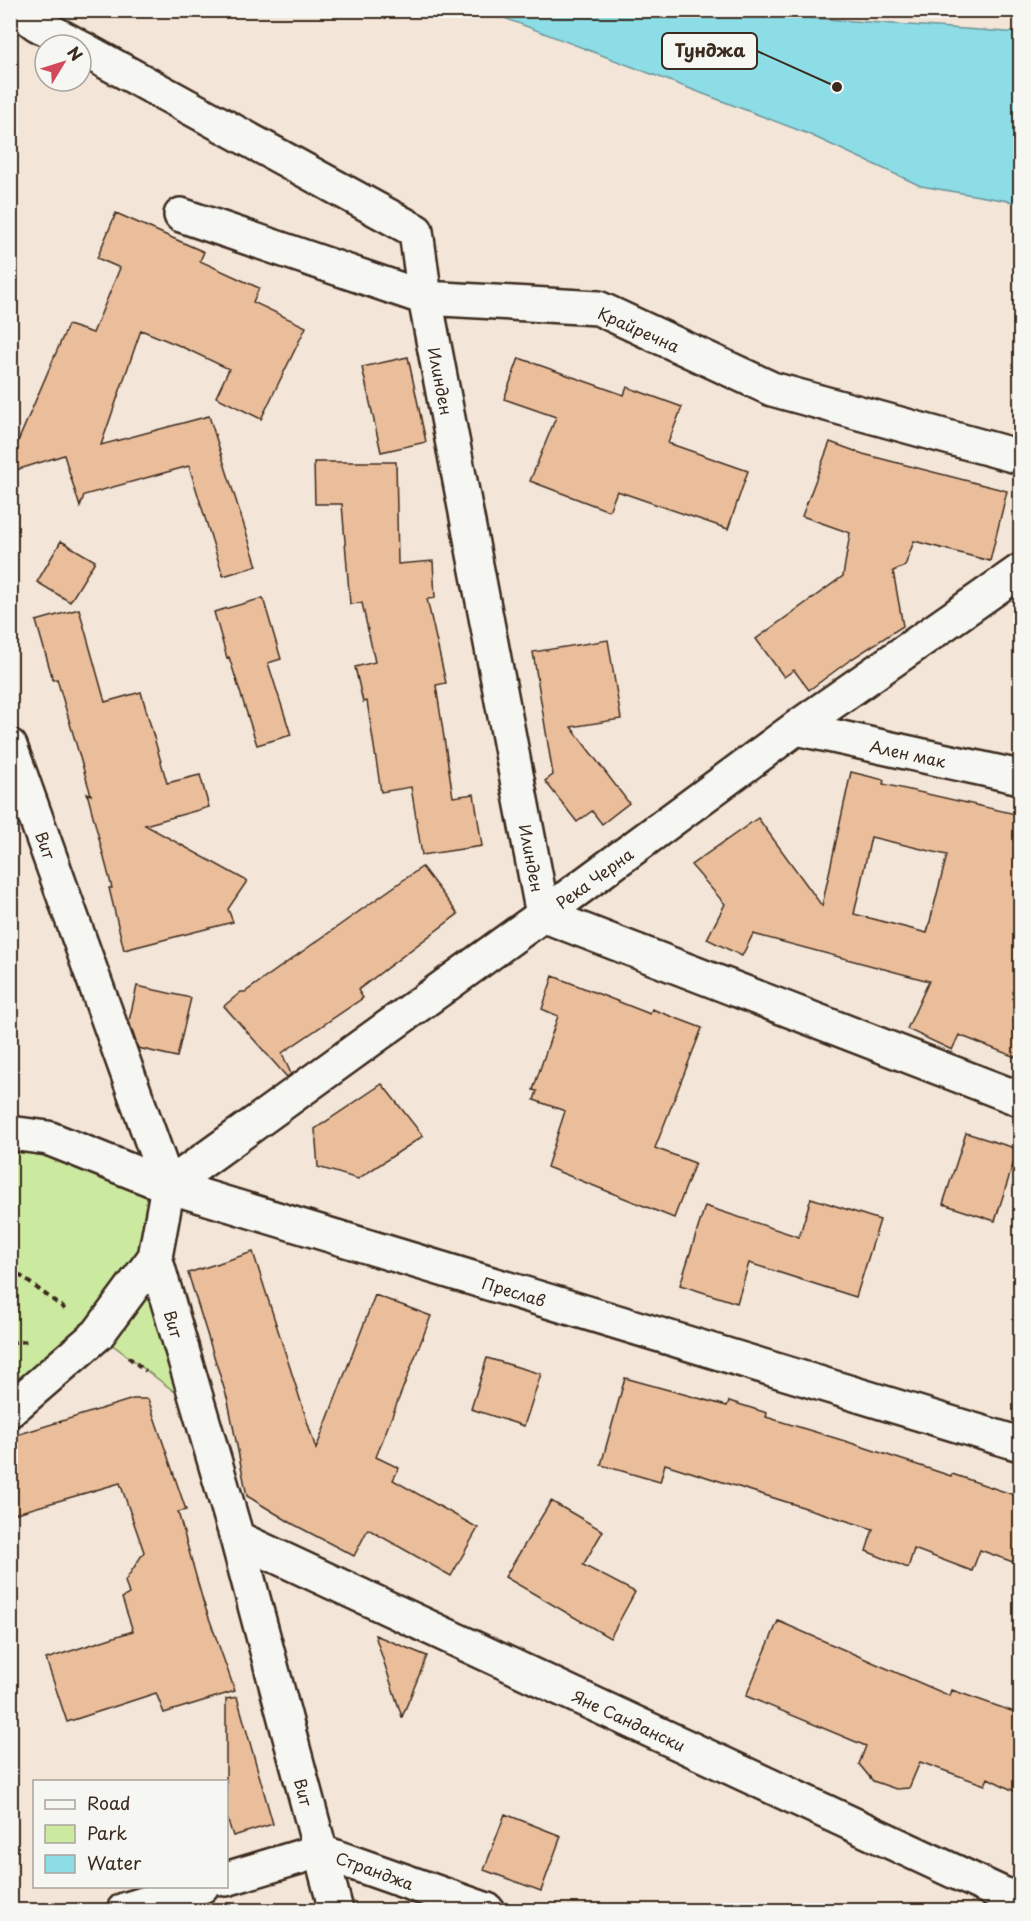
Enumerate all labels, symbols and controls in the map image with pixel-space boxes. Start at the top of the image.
north arrow [33,33,93,93]
callout: Тунджа [662,33,757,69]
text: Тунджа [675,36,746,63]
text: N [62,41,89,66]
street label: Крайречна [594,300,684,358]
street label: Илинден [423,345,459,417]
street label: Ален мак [868,733,949,773]
street label: Илинден [514,822,550,894]
street label: Вит [30,828,62,863]
street label: Река Черна [550,842,638,914]
street label: Преслав [479,1270,549,1312]
street label: Вит [159,1307,190,1342]
street label: Яне Сандански [569,1683,689,1757]
street label: Вит [289,1776,319,1809]
legend [33,1780,228,1888]
text: Road [87,1789,131,1816]
text: Park [87,1819,127,1846]
street label: Странджа [333,1845,418,1895]
text: Water [87,1849,142,1876]

